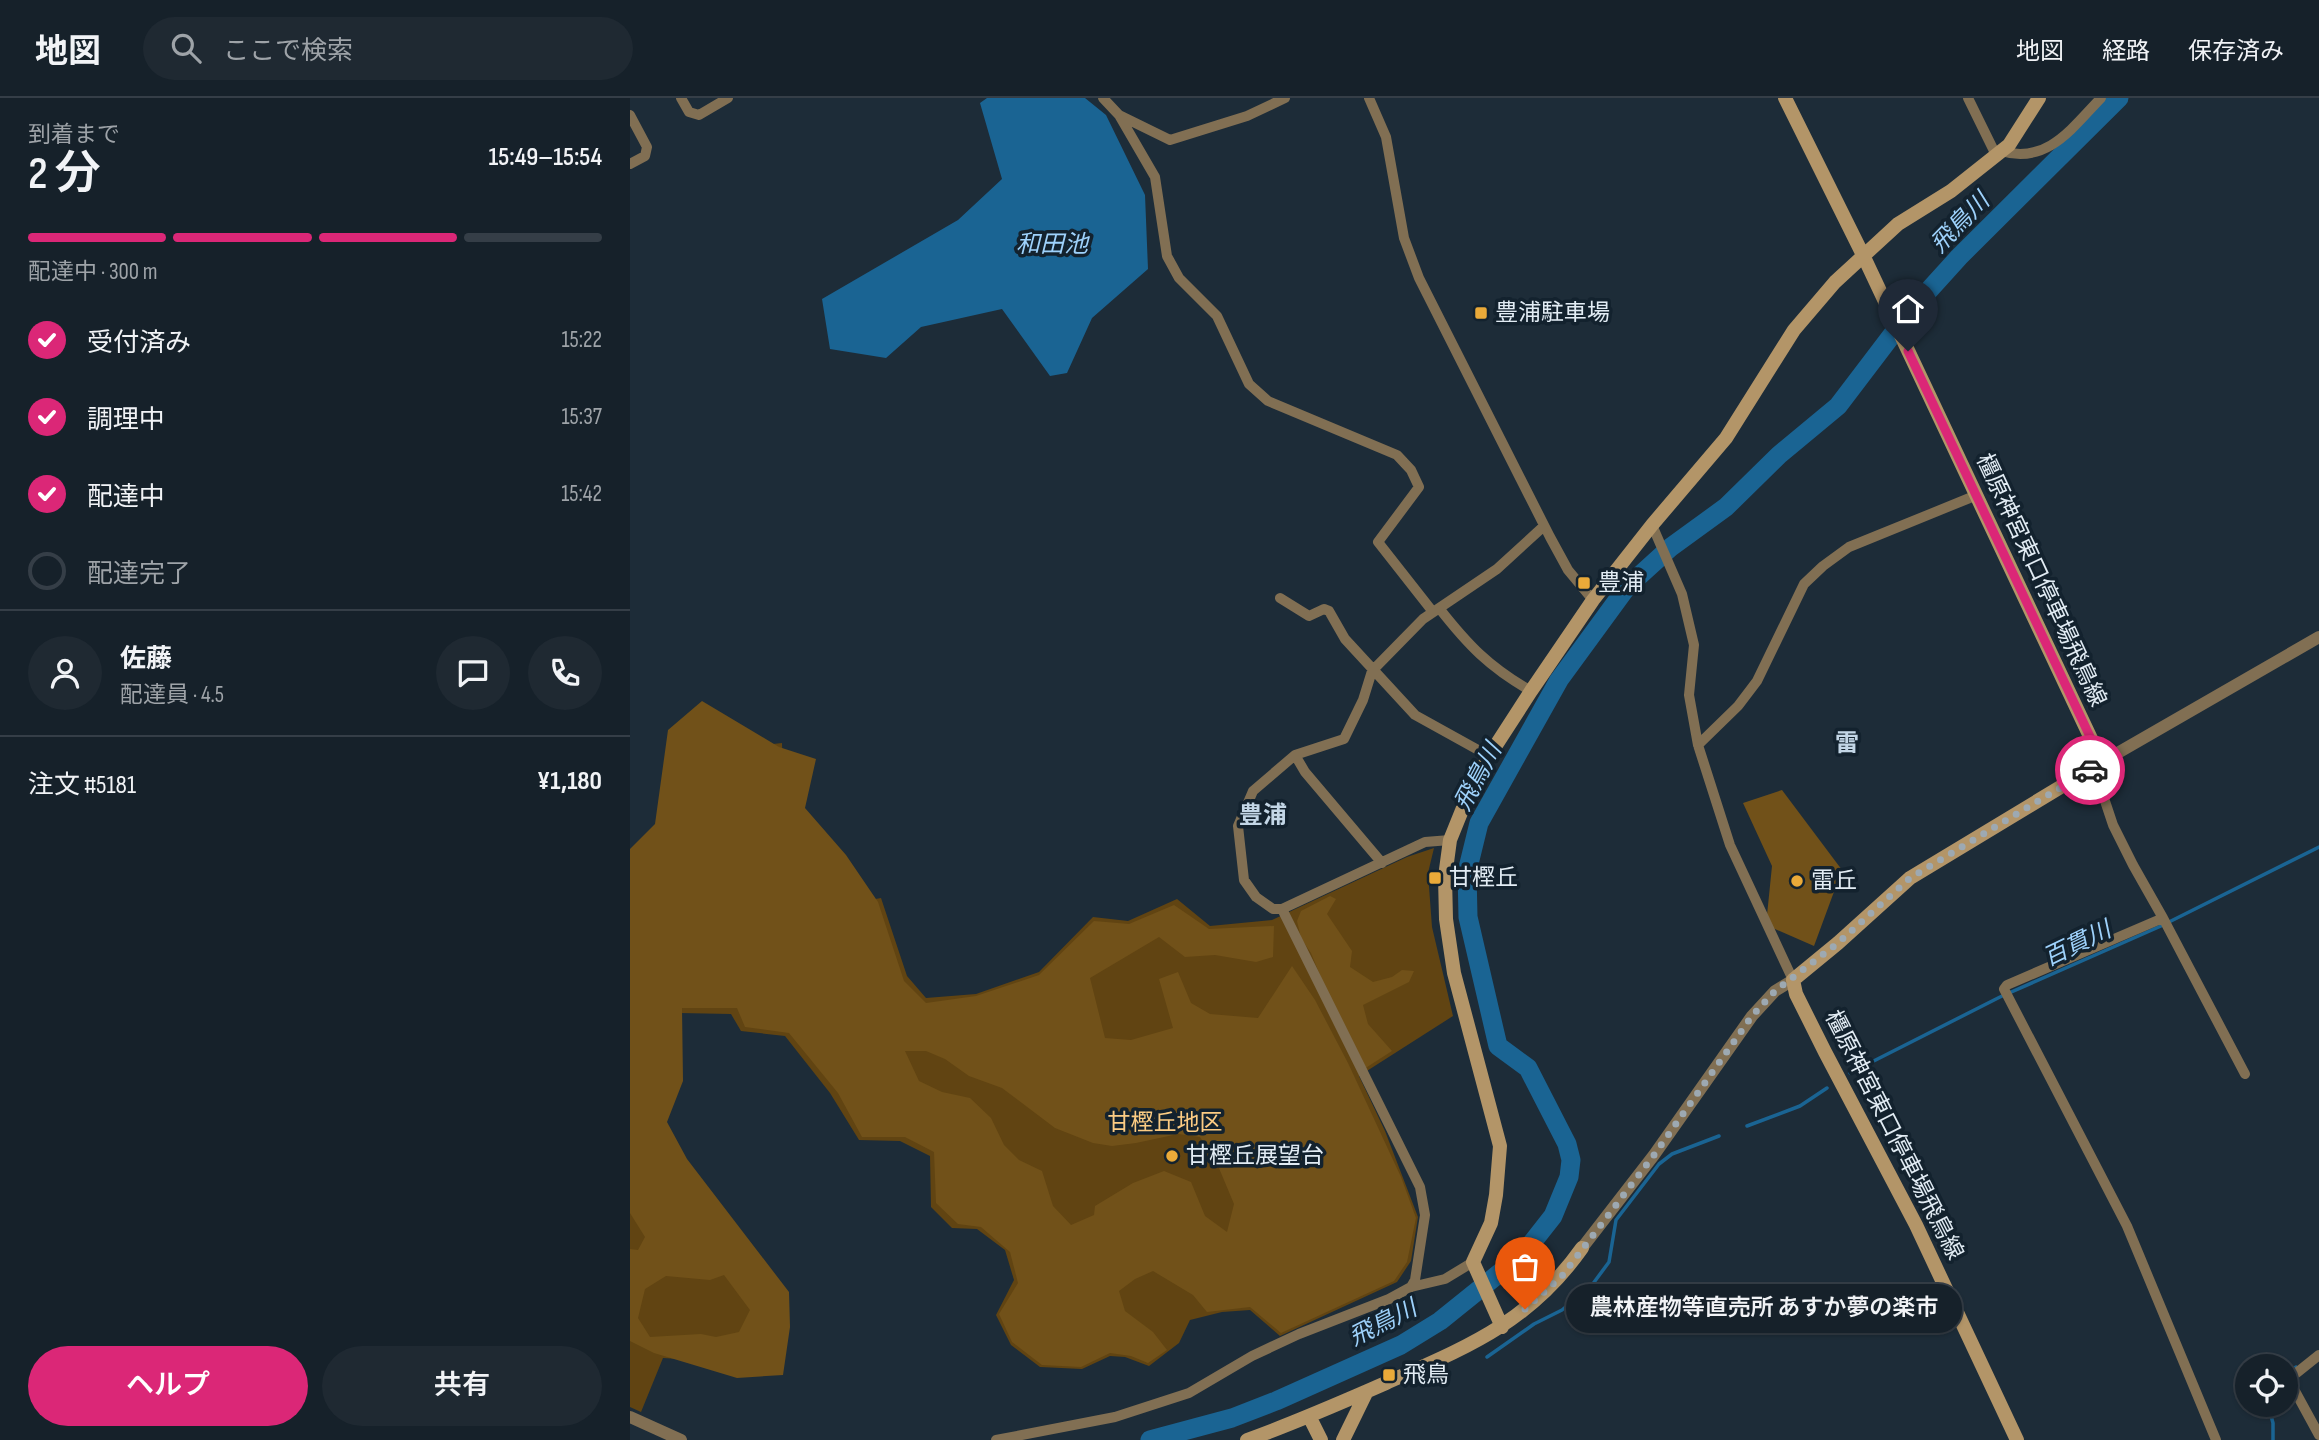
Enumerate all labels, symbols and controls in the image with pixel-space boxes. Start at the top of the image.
search box [143,17,633,80]
icon: search [167,29,205,67]
text: 地図 [35,32,101,72]
text: ここで検索 [223,36,353,67]
text: 地図 [2016,37,2064,66]
text: 経路 [2102,37,2150,66]
text: 保存済み [2188,37,2284,66]
text: 到着まで [28,121,120,149]
text: 15:49–15:54 [489,142,602,173]
text: 2 分 [28,147,101,202]
water label: 飛鳥川 [1925,185,1998,259]
water label: 和田池 [1016,230,1090,259]
text: 配達中 · 300 m [28,258,157,286]
pin [1878,279,1938,351]
icon: home [1889,290,1927,328]
place label: 豊浦駐車場 [1495,299,1610,327]
marker: 豊浦駐車場 [1473,305,1489,321]
icon: check [28,321,66,359]
text: 15:22 [561,326,602,354]
text: 受付済み [87,328,191,359]
icon: check [28,398,66,436]
text: 15:37 [562,403,602,431]
text: 調理中 [87,405,165,436]
street label: 橿原神宮東口停車場飛鳥線 [1970,449,2112,711]
icon: check [28,475,66,513]
text: 15:42 [561,480,602,508]
text: 配達中 [87,482,165,513]
text: 配達完了 [87,559,191,590]
place label: 豊浦 [1598,569,1644,597]
marker: 豊浦 [1576,575,1592,591]
button: person [28,636,102,710]
button: chat [436,636,510,710]
button: phone [528,636,602,710]
text: 佐藤 [120,644,172,675]
text: 配達員 · 4.5 [120,681,224,709]
district label: 雷 [1835,729,1859,758]
courier [2055,735,2125,805]
water label: 飛鳥川 [1448,736,1509,816]
icon: car [2071,751,2109,789]
text: ¥1,180 [537,766,602,797]
text: 注文 #5181 [28,770,136,801]
district label: 豊浦 [1239,801,1287,830]
place label: 甘樫丘 [1449,864,1518,892]
place label: 雷丘 [1811,867,1857,895]
marker: 甘樫丘 [1427,870,1443,886]
marker: 雷丘 [1789,873,1805,889]
water label: 百貫川 [2038,914,2118,973]
street label: 橿原神宮東口停車場飛鳥線 [1819,1006,1969,1264]
park label: 甘樫丘地区 [1108,1109,1223,1137]
place label: 甘樫丘展望台 [1186,1142,1324,1170]
marker: 甘樫丘展望台 [1164,1148,1180,1164]
pin [1495,1237,1555,1309]
icon: bag [1506,1248,1544,1286]
callout: 農林産物等直売所 あすか夢の楽市 [1567,1284,1962,1334]
water label: 飛鳥川 [1344,1292,1424,1352]
text: 農林産物等直売所 あすか夢の楽市 [1590,1294,1938,1322]
button: ヘルプ [28,1346,308,1426]
button: 共有 [322,1346,602,1426]
map controls [2235,1354,2298,1417]
button: locate [2235,1354,2298,1417]
place label: 飛鳥 [1403,1361,1449,1389]
marker: 飛鳥 [1381,1367,1397,1383]

